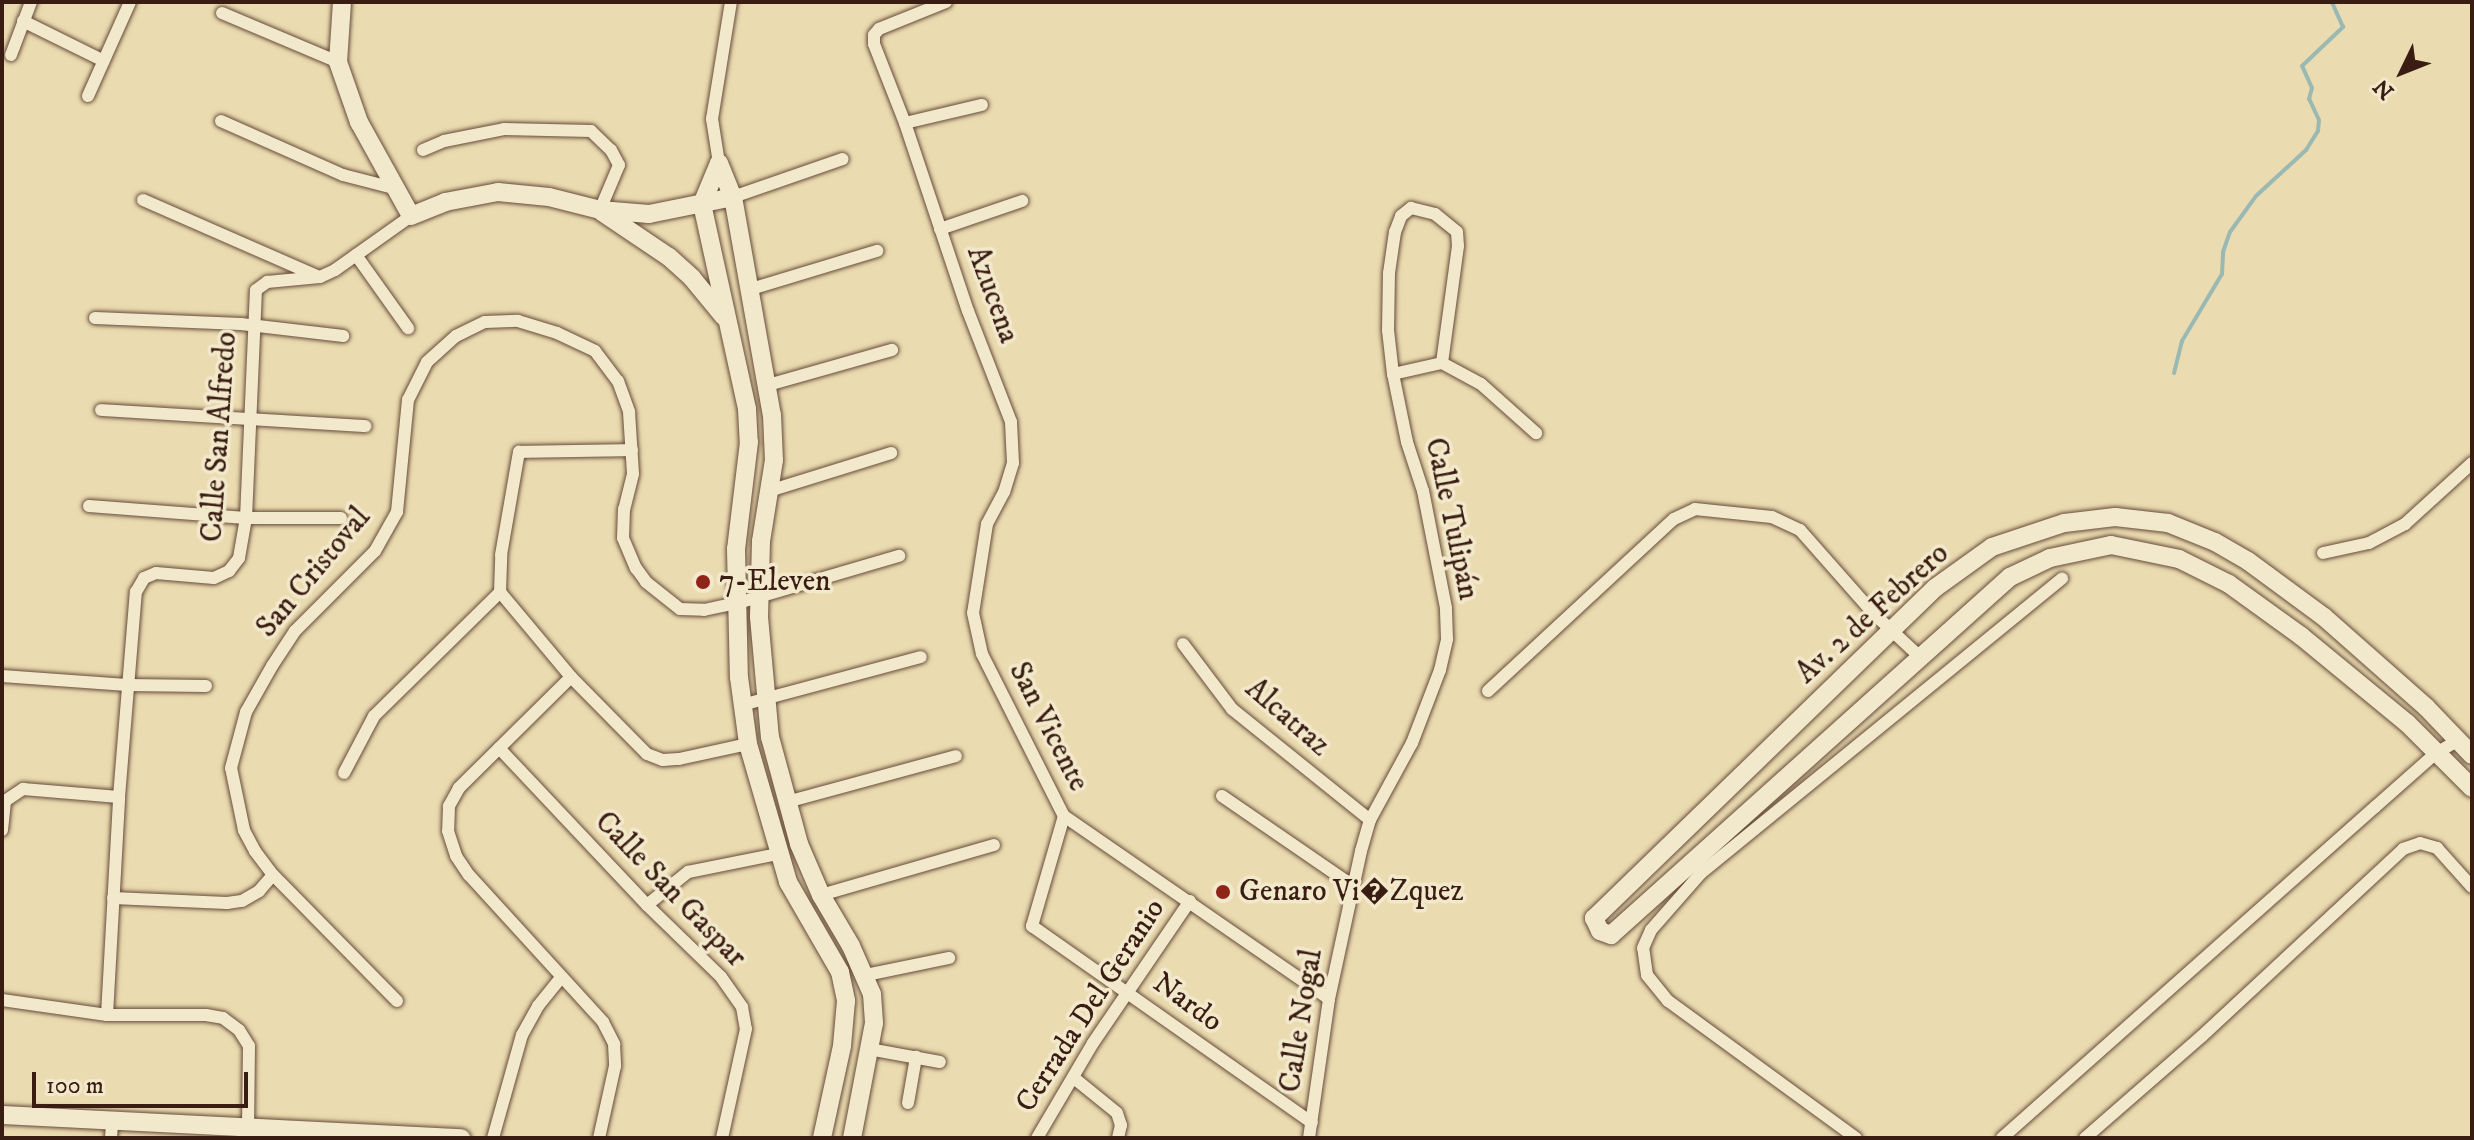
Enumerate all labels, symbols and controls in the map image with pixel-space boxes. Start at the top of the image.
north arrow [2362,32,2442,112]
text: N [2368,73,2400,105]
street label: Azucena [958,242,1026,348]
street label: Calle San Alfredo [195,331,245,543]
street label: Calle Tulipán [1416,435,1486,603]
street label: San Cristoval [249,501,379,645]
street label: Av. 2 de Febrero [1789,536,1957,692]
place label: 7-Eleven [719,564,831,600]
marker: 7-Eleven [694,573,712,591]
street label: San Vicente [1000,656,1096,798]
street label: Alcatraz [1237,672,1337,764]
street label: Calle San Gaspar [587,805,753,975]
place label: Genaro Vi�Zquez [1239,874,1464,910]
marker: Genaro Vi�Zquez [1214,883,1232,901]
street label: Cerrada Del Geranio [1009,893,1173,1119]
street label: Calle Nogal [1273,947,1331,1095]
street label: Nardo [1145,966,1229,1040]
scale bar [36,1056,252,1106]
text: 100 m [46,1071,104,1101]

